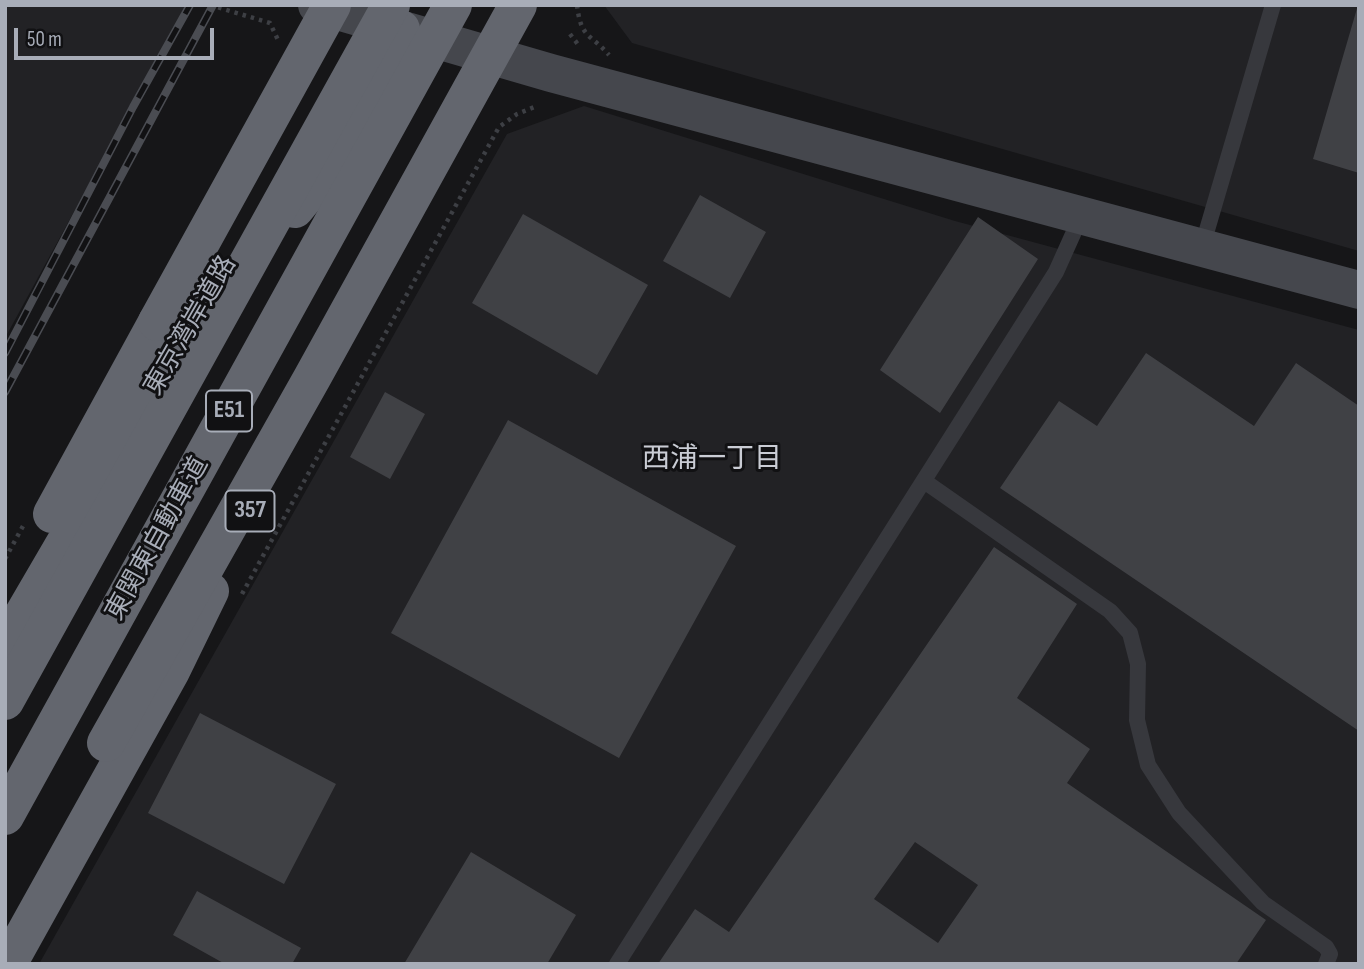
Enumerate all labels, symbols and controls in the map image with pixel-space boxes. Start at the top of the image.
scale bar [18,14,217,58]
text: 50 m [27,27,62,52]
street label: 東京湾岸道路 [138,251,244,401]
road number: E51 [206,390,252,432]
district label: 西浦一丁目 [642,443,782,477]
street label: 東関東自動車道 [100,452,216,626]
road number: 357 [226,490,274,532]

